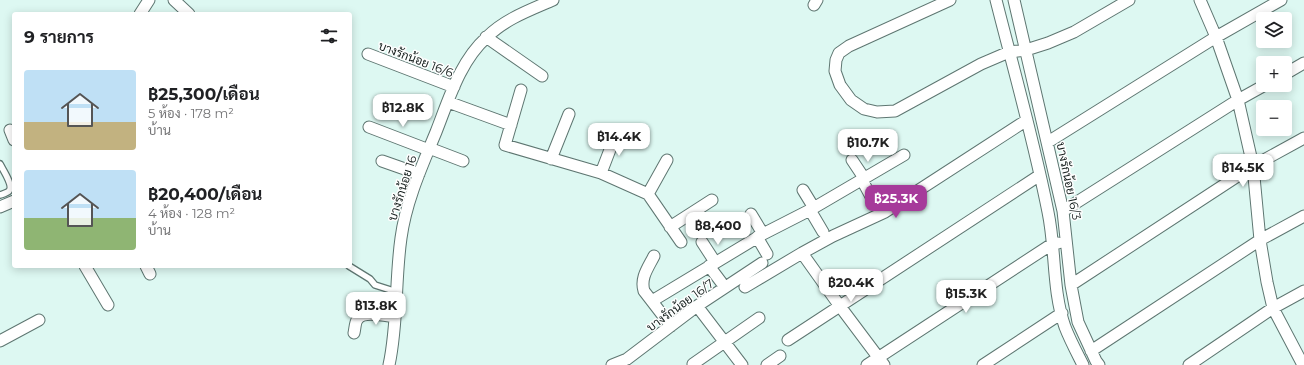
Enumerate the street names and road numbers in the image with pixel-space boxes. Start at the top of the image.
street label: บางรักน้อย 16/6 [376,38,456,80]
street label: บางรักน้อย 16/3 [1053,141,1085,221]
street label: บางรักน้อย 16 [384,153,420,223]
street label: บางรักน้อย 16/7 [643,276,717,334]

